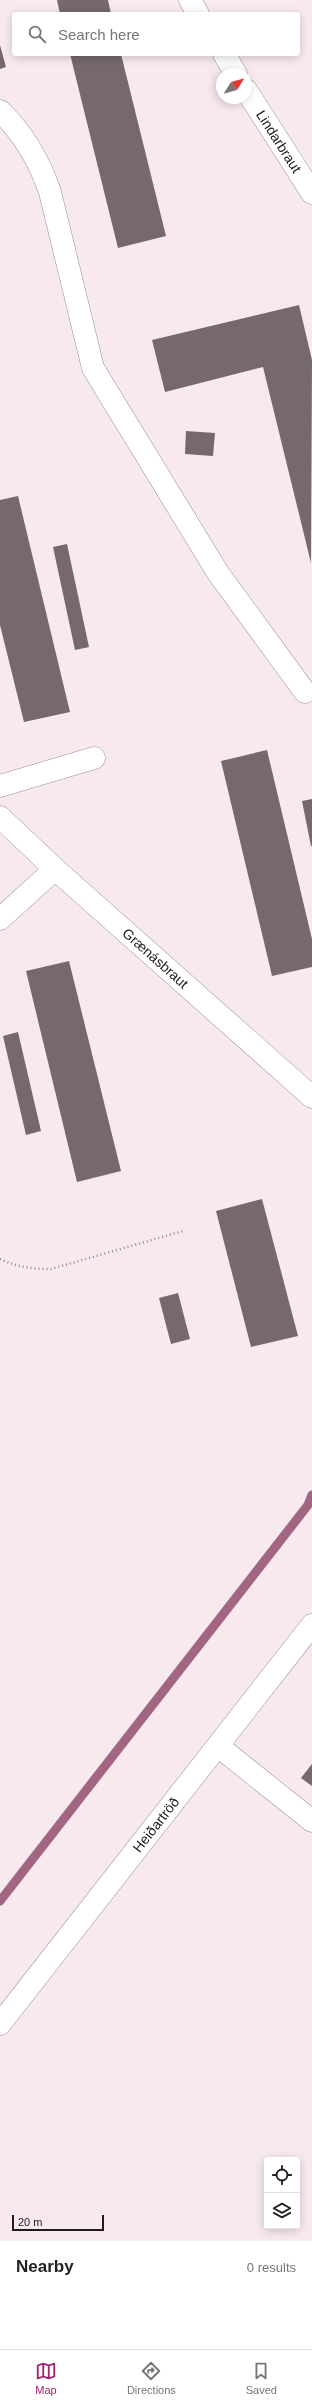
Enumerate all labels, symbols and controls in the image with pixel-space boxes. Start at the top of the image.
search box [12,12,300,56]
icon: search [26,23,48,45]
text: Search here [58,26,140,43]
north arrow [216,68,252,104]
street label: Lindarbraut [253,107,305,176]
street label: Grænásbraut [119,925,192,992]
street label: Heiðartröð [129,1794,182,1855]
map controls [264,2157,300,2229]
button: locate [264,2157,300,2193]
button: layers [264,2193,300,2229]
scale bar [12,2213,104,2232]
text: 20 m [18,2216,42,2228]
text: Nearby [16,2257,74,2276]
text: 0 results [247,2260,296,2275]
tab: Map [35,2360,57,2396]
tab: Directions [127,2360,176,2396]
tab: Saved [246,2360,277,2396]

